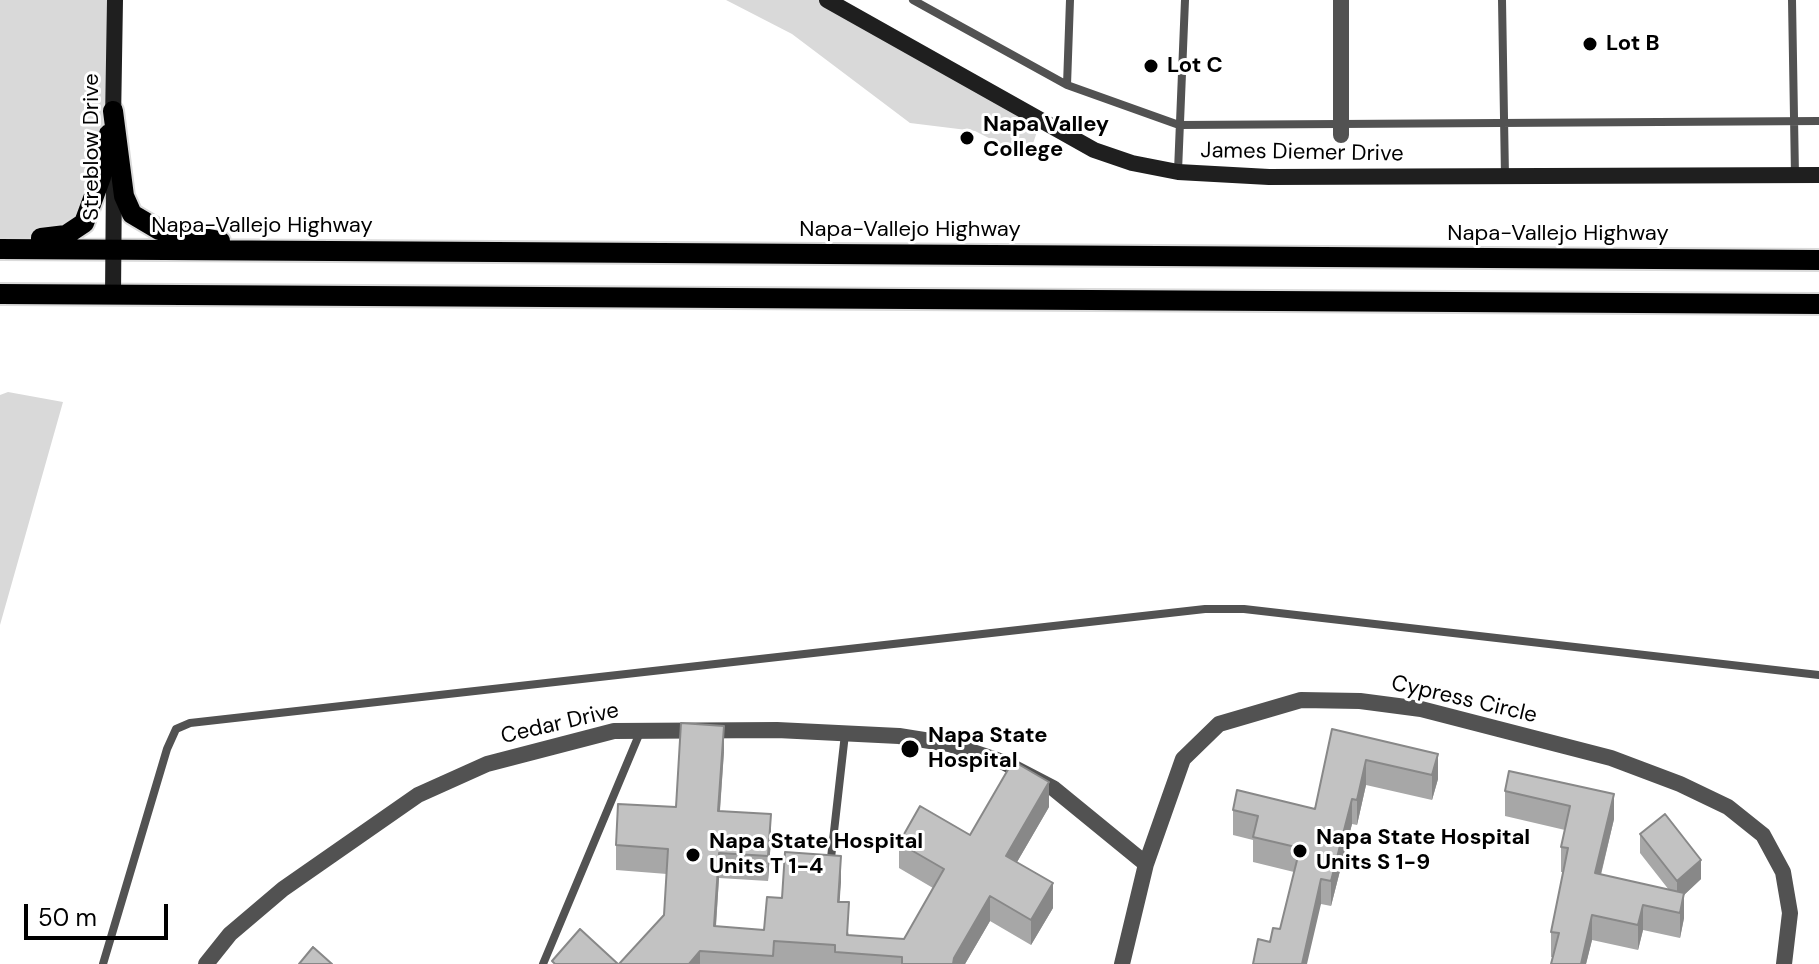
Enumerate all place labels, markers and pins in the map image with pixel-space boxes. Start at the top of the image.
place label: Lot B [1606,31,1659,57]
marker: Lot B [1581,35,1599,53]
place label: Lot C [1167,53,1223,79]
marker: Lot C [1142,57,1160,75]
place label: Napa Valley College [983,112,1109,164]
marker: Napa Valley College [958,129,976,147]
place label: Napa State Hospital [928,723,1047,774]
marker: Napa State Hospital [899,738,921,760]
place label: Napa State Hospital Units S 1-9 [1316,825,1530,876]
place label: Napa State Hospital Units T 1-4 [709,829,923,880]
marker: Napa State Hospital Units S 1-9 [1291,842,1309,860]
marker: Napa State Hospital Units T 1-4 [684,846,702,864]

